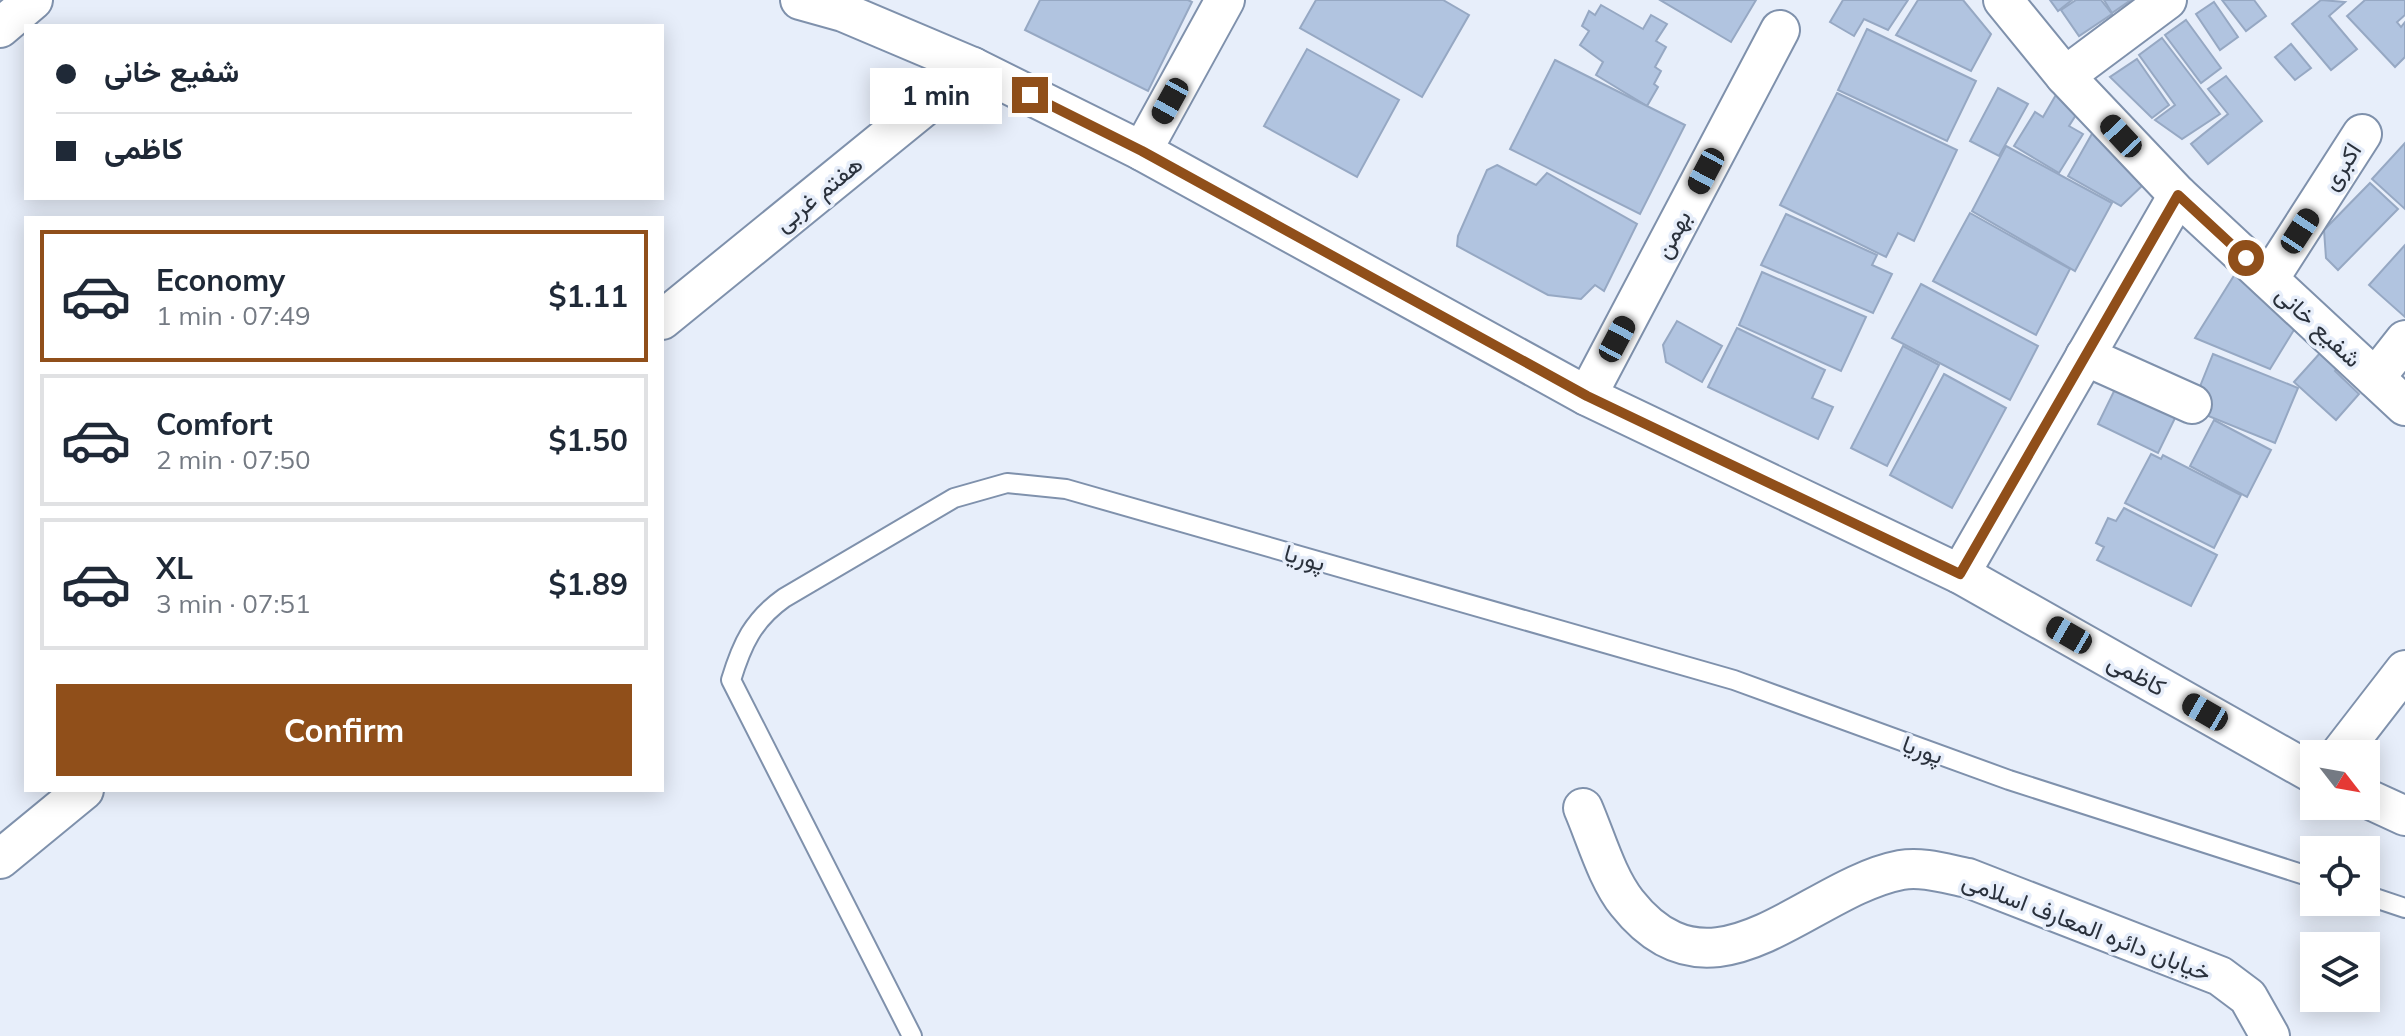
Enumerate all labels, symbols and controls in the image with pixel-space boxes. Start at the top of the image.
text: شفیع خانی [104,52,239,90]
callout: 1 min [870,67,1002,123]
car [1148,74,1192,128]
route end [1012,77,1048,113]
text: 1 min [902,79,970,112]
car [2096,110,2146,162]
text: کاظمی [104,129,183,167]
street label: اکبری [2315,137,2368,196]
car [1684,144,1728,198]
street label: هفتم غربی [768,148,869,239]
car [2277,204,2323,258]
street label: بهمن [1647,205,1698,264]
route start [2228,240,2264,276]
icon: car [60,260,132,332]
text: Economy [156,261,285,299]
text: $1.11 [549,277,628,315]
street label: شفیع خانی [2268,279,2368,375]
text: 1 min · 07:49 [156,299,311,332]
car [1595,312,1639,366]
icon: car [60,404,132,476]
text: Comfort [156,405,273,443]
text: $1.50 [549,421,628,459]
text: 2 min · 07:50 [156,443,311,476]
street label: پوریا [1280,537,1329,579]
icon: car [60,548,132,620]
text: XL [156,549,193,587]
text: $1.89 [549,565,628,603]
text: 3 min · 07:51 [156,587,311,620]
car [2042,613,2096,657]
street label: کاظمی [2103,646,2171,702]
button: Confirm [56,684,632,776]
car [2178,690,2232,734]
street label: پوریا [1898,728,1948,772]
north arrow [2300,740,2380,820]
map controls [2300,740,2380,1012]
button: locate [2300,836,2380,916]
street label: خیابان دائره المعارف اسلامی [1958,865,2216,988]
button: layers [2300,932,2380,1012]

